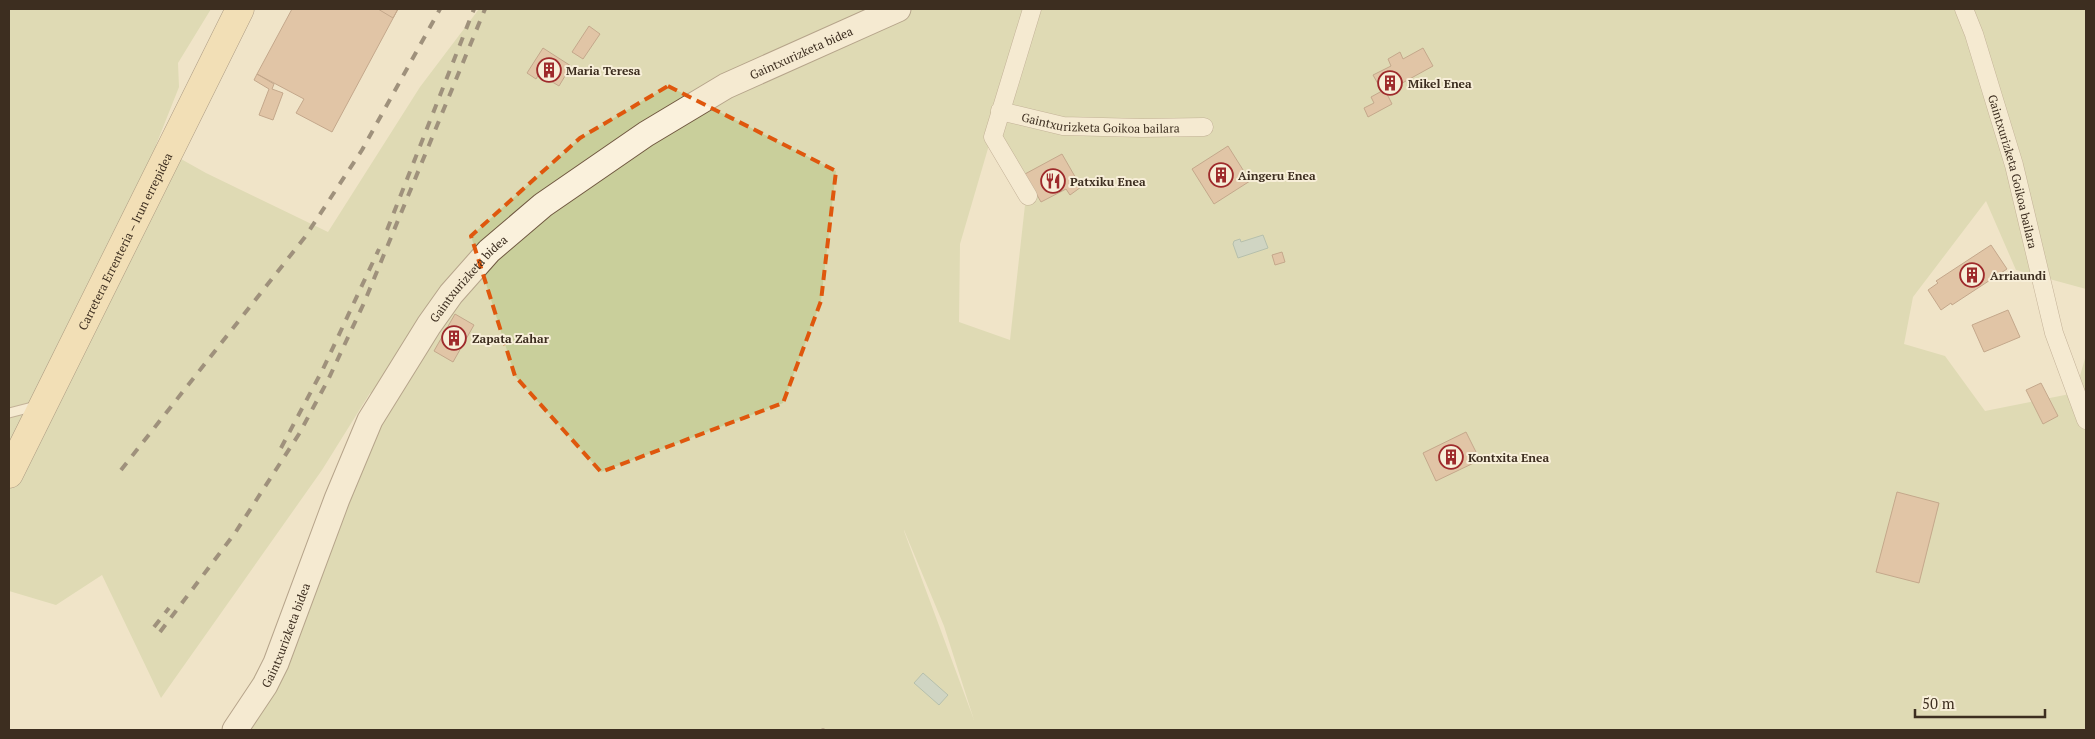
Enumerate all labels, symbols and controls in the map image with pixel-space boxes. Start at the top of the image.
street label: Gaintxurizketa bidea [747,23,855,82]
building icon: Maria Teresa [536,57,562,83]
place label: Maria Teresa [566,63,641,78]
building icon: Mikel Enea [1377,70,1403,96]
place label: Mikel Enea [1408,76,1472,91]
street label: Gaintxurizketa Goikoa bailara [1985,93,2041,250]
street label: Gaintxurizketa Goikoa bailara [1020,109,1180,136]
street label: Carretera Errenteria – Irun errepidea [74,150,175,332]
building icon: Aingeru Enea [1208,162,1234,188]
restaurant icon: Patxiku Enea [1040,168,1066,194]
place label: Aingeru Enea [1238,168,1316,183]
place label: Patxiku Enea [1070,174,1146,189]
street label: Gaintxurizketa bidea [426,232,510,325]
building icon: Arriaundi [1959,262,1985,288]
place label: Arriaundi [1990,268,2046,283]
building icon: Zapata Zahar [441,325,467,351]
place label: Zapata Zahar [472,331,550,346]
building icon: Kontxita Enea [1438,444,1464,470]
place label: Kontxita Enea [1468,450,1549,465]
street label: Gaintxurizketa bidea [258,581,313,690]
scale bar [1915,686,2045,718]
text: 50 m [1922,693,1955,713]

